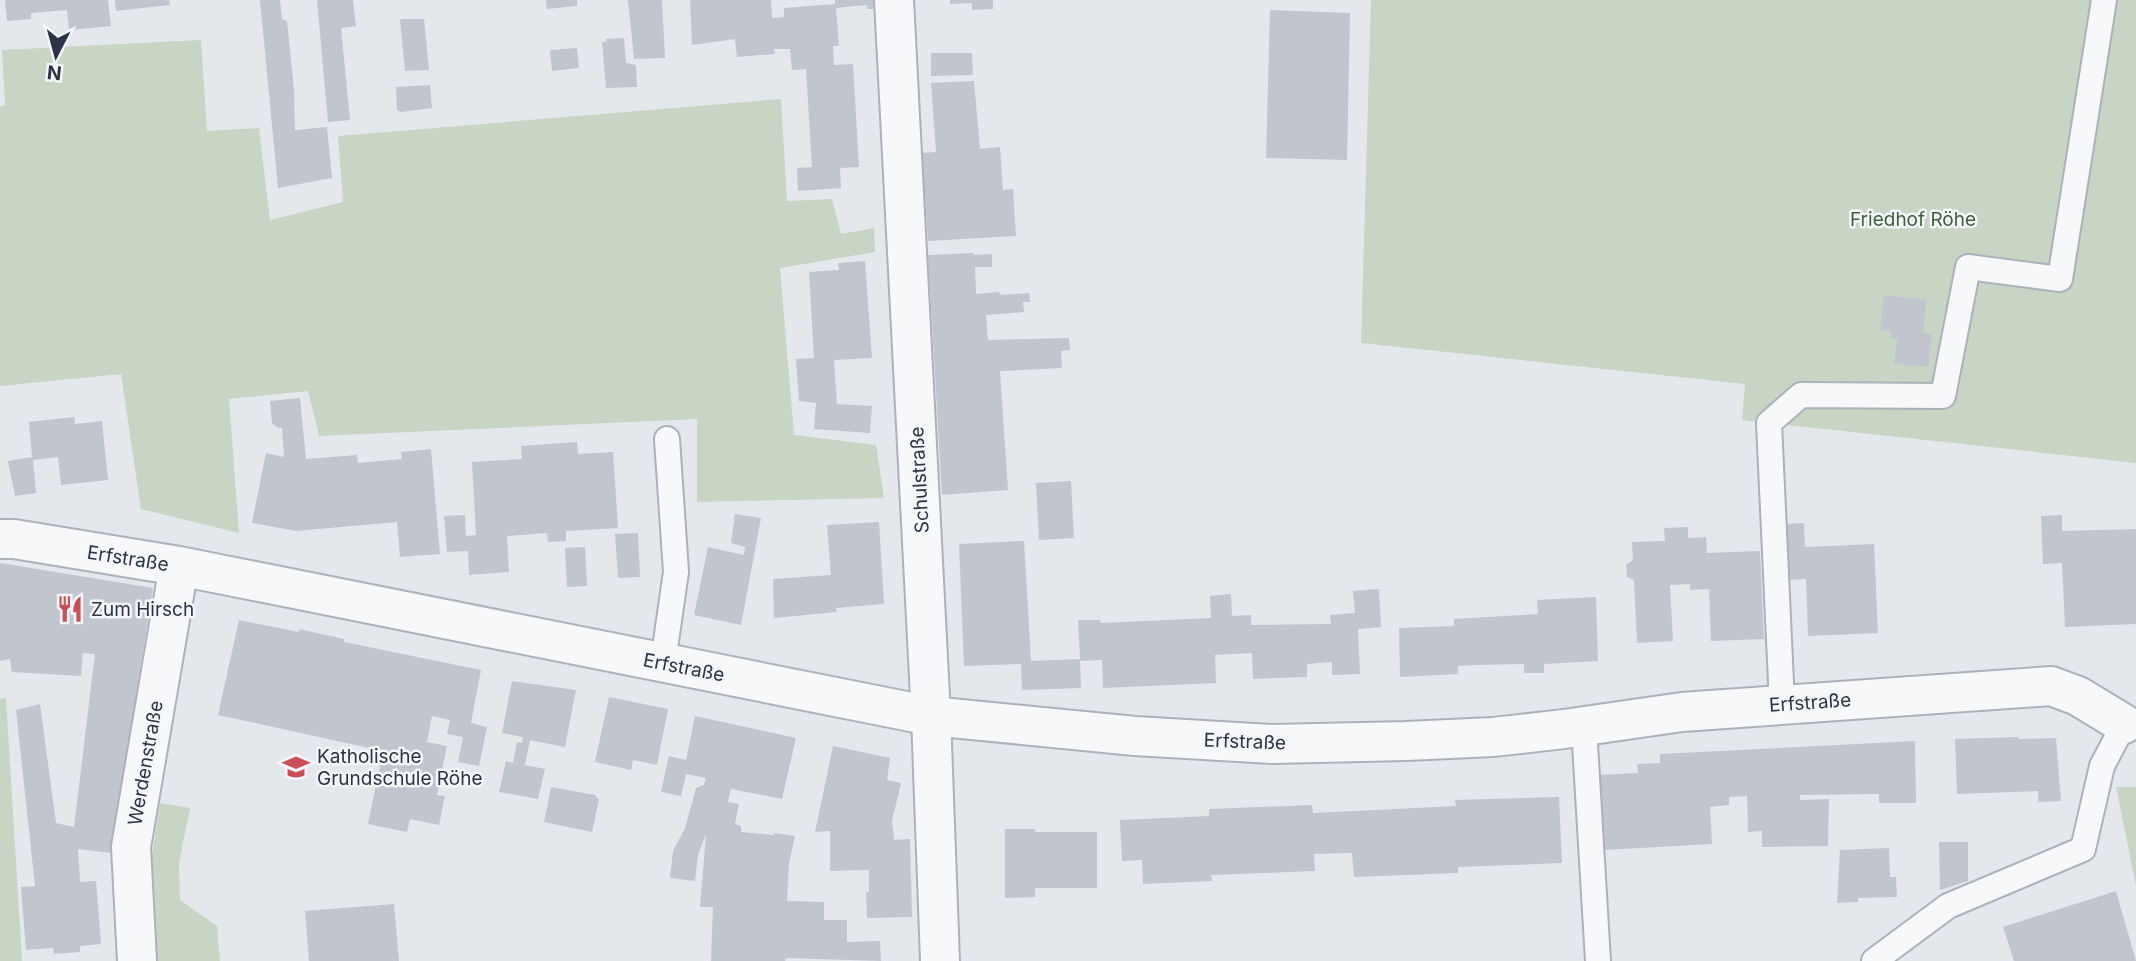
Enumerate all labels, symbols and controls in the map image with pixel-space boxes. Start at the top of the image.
north arrow [21,21,91,91]
text: N [46,60,63,85]
park label: Friedhof Röhe [1850,208,1976,231]
street label: Schulstraße [905,426,934,534]
street label: Erfstraße [85,541,170,576]
restaurant icon: Zum Hirsch [55,594,85,624]
place label: Zum Hirsch [91,598,194,621]
street label: Erfstraße [641,648,727,687]
street label: Erfstraße [1768,688,1852,717]
street label: Werdenstraße [123,699,168,827]
street label: Erfstraße [1203,729,1287,754]
place label: Katholische Grundschule Röhe [317,745,482,790]
school or university icon: Katholische Grundschule Röhe [281,752,311,782]

